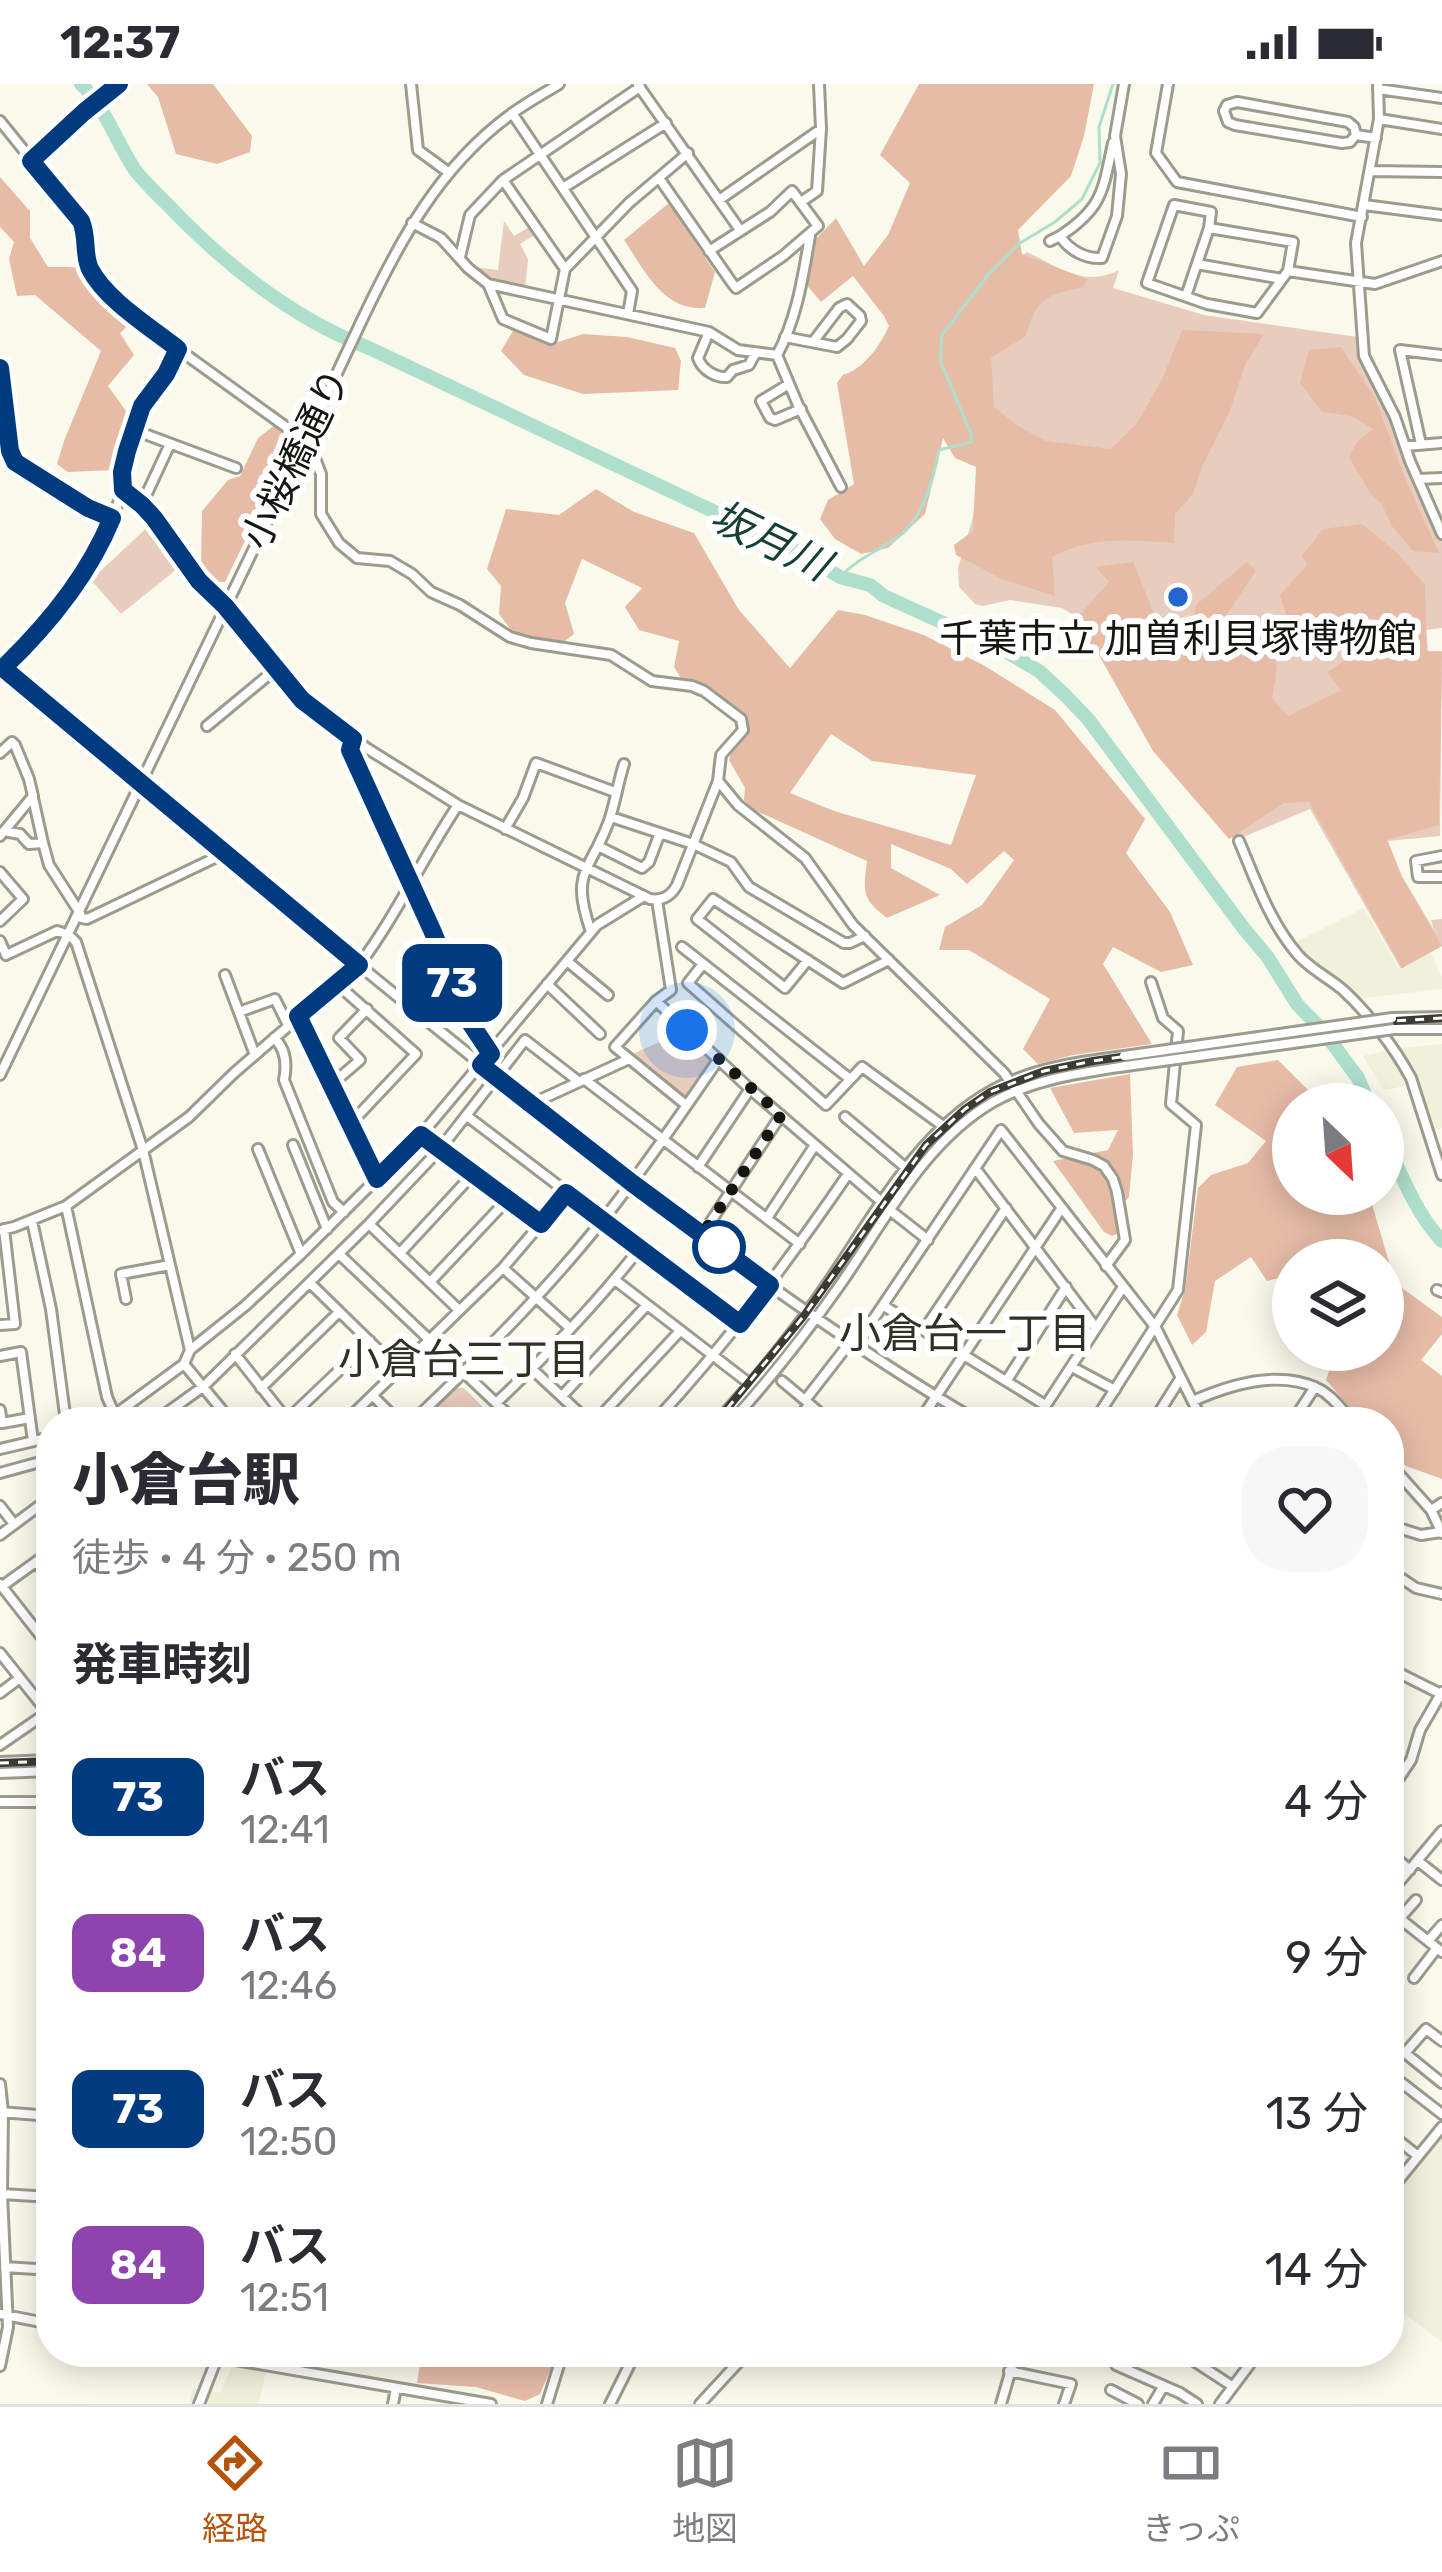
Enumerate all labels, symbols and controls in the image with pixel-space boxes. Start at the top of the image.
text: 12:37 [60,16,180,69]
street label: 小桜橋通り [233,361,359,557]
water label: 坂月川 [702,491,841,593]
marker: 千葉市立 加曽利貝塚博物館 [1165,584,1191,610]
place label: 千葉市立 加曽利貝塚博物館 [939,616,1417,662]
line badge: 73 [398,944,506,1022]
text: 73 [426,958,478,1008]
your location [657,1000,717,1060]
north arrow [1272,1083,1404,1215]
map controls [1272,1083,1404,1371]
unlabelled marker [694,1222,744,1272]
button: layers [1272,1239,1404,1371]
district label: 小倉台一丁目 [839,1309,1091,1359]
district label: 小倉台三丁目 [338,1335,590,1385]
button: heart [1242,1446,1368,1572]
text: 小倉台駅 [72,1447,300,1514]
text: 徒歩 · 4 分 · 250 m [72,1535,402,1581]
text: 発車時刻 [72,1638,252,1691]
text: バス [240,1752,330,1805]
text: 73 [112,1772,164,1822]
text: 4 分 [1284,1775,1368,1828]
text: 12:41 [240,1807,330,1853]
text: バス [240,1908,330,1961]
text: 84 [109,1928,167,1978]
text: 9 分 [1285,1931,1368,1984]
text: 12:46 [240,1963,337,2009]
text: バス [240,2064,330,2117]
text: 73 [112,2084,164,2134]
text: 13 分 [1266,2087,1368,2140]
text: 12:50 [240,2119,338,2165]
text: バス [240,2220,330,2273]
text: 84 [109,2240,167,2290]
text: 14 分 [1265,2243,1368,2296]
text: 12:51 [240,2275,329,2321]
tab: 経路 [202,2430,268,2550]
tab: 地図 [672,2430,738,2550]
tab: きっぷ [1142,2430,1240,2550]

